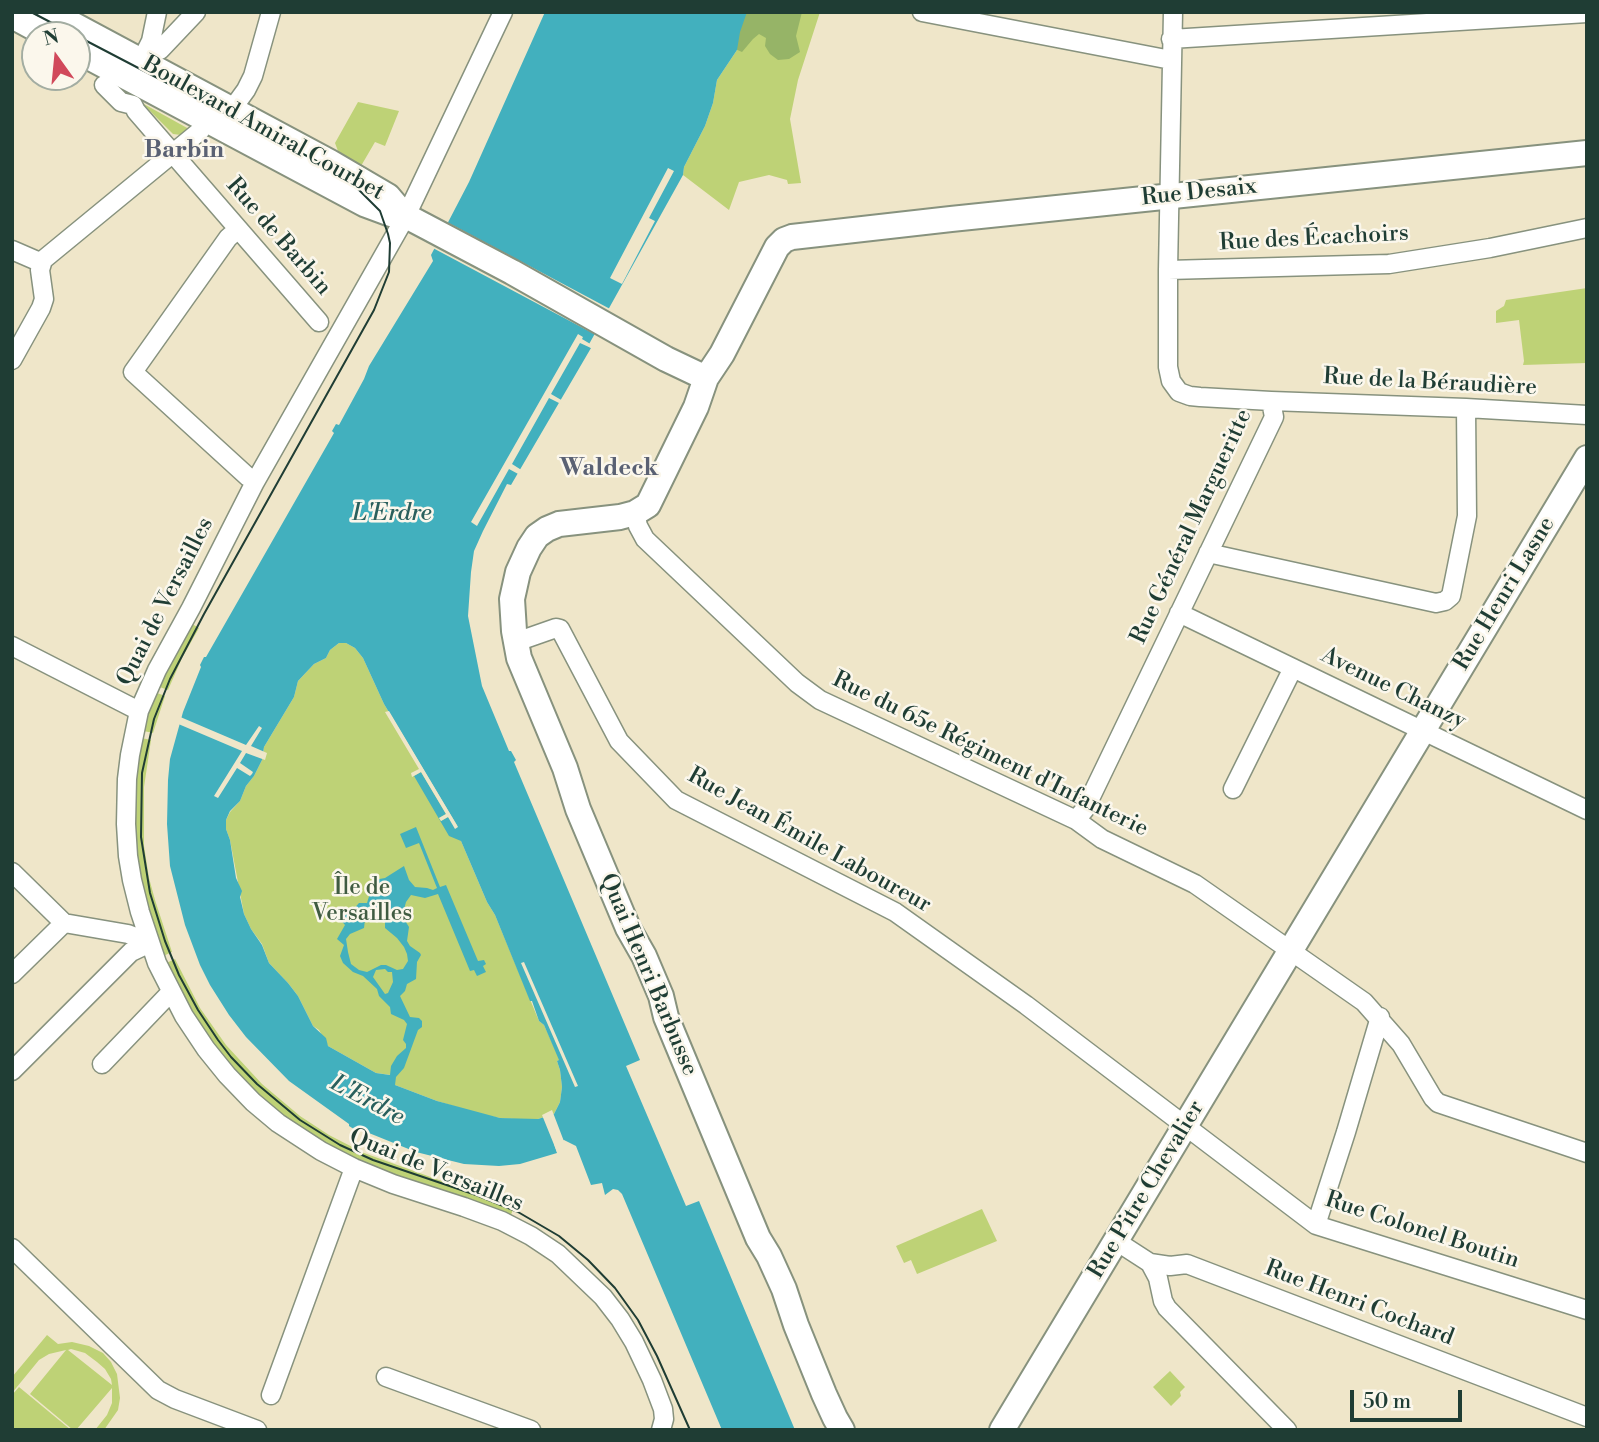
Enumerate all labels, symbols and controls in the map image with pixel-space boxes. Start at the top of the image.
north arrow [21,21,91,91]
text: N [41,24,61,51]
street label: Boulevard Amiral Courbet [137,51,389,207]
district label: Barbin [144,137,224,165]
street label: Rue de Barbin [219,173,337,301]
street label: Rue Desaix [1140,173,1258,213]
street label: Rue des Écachoirs [1219,220,1409,258]
street label: Rue de la Béraudière [1322,364,1538,402]
street label: Rue Général Margueritte [1125,405,1259,649]
district label: Waldeck [560,455,658,483]
water label: L'Erdre [352,500,432,528]
street label: Rue Henri Lasne [1448,512,1562,676]
street label: Quai de Versailles [112,513,220,691]
street label: Avenue Chanzy [1316,642,1470,736]
street label: Rue du 65e Régiment d'Infanterie [828,666,1152,844]
street label: Rue Jean Émile Laboureur [682,762,936,920]
street label: Quai Henri Barbusse [593,870,703,1080]
park label: Île de Versailles [312,874,412,928]
water label: L'Erdre [325,1070,409,1132]
street label: Rue Pitre Chevalier [1083,1096,1211,1284]
street label: Quai de Versailles [345,1124,527,1218]
street label: Rue Colonel Boutin [1322,1187,1522,1275]
street label: Rue Henri Cochard [1261,1255,1457,1353]
scale bar [1354,1376,1466,1420]
text: 50 m [1363,1389,1411,1415]

